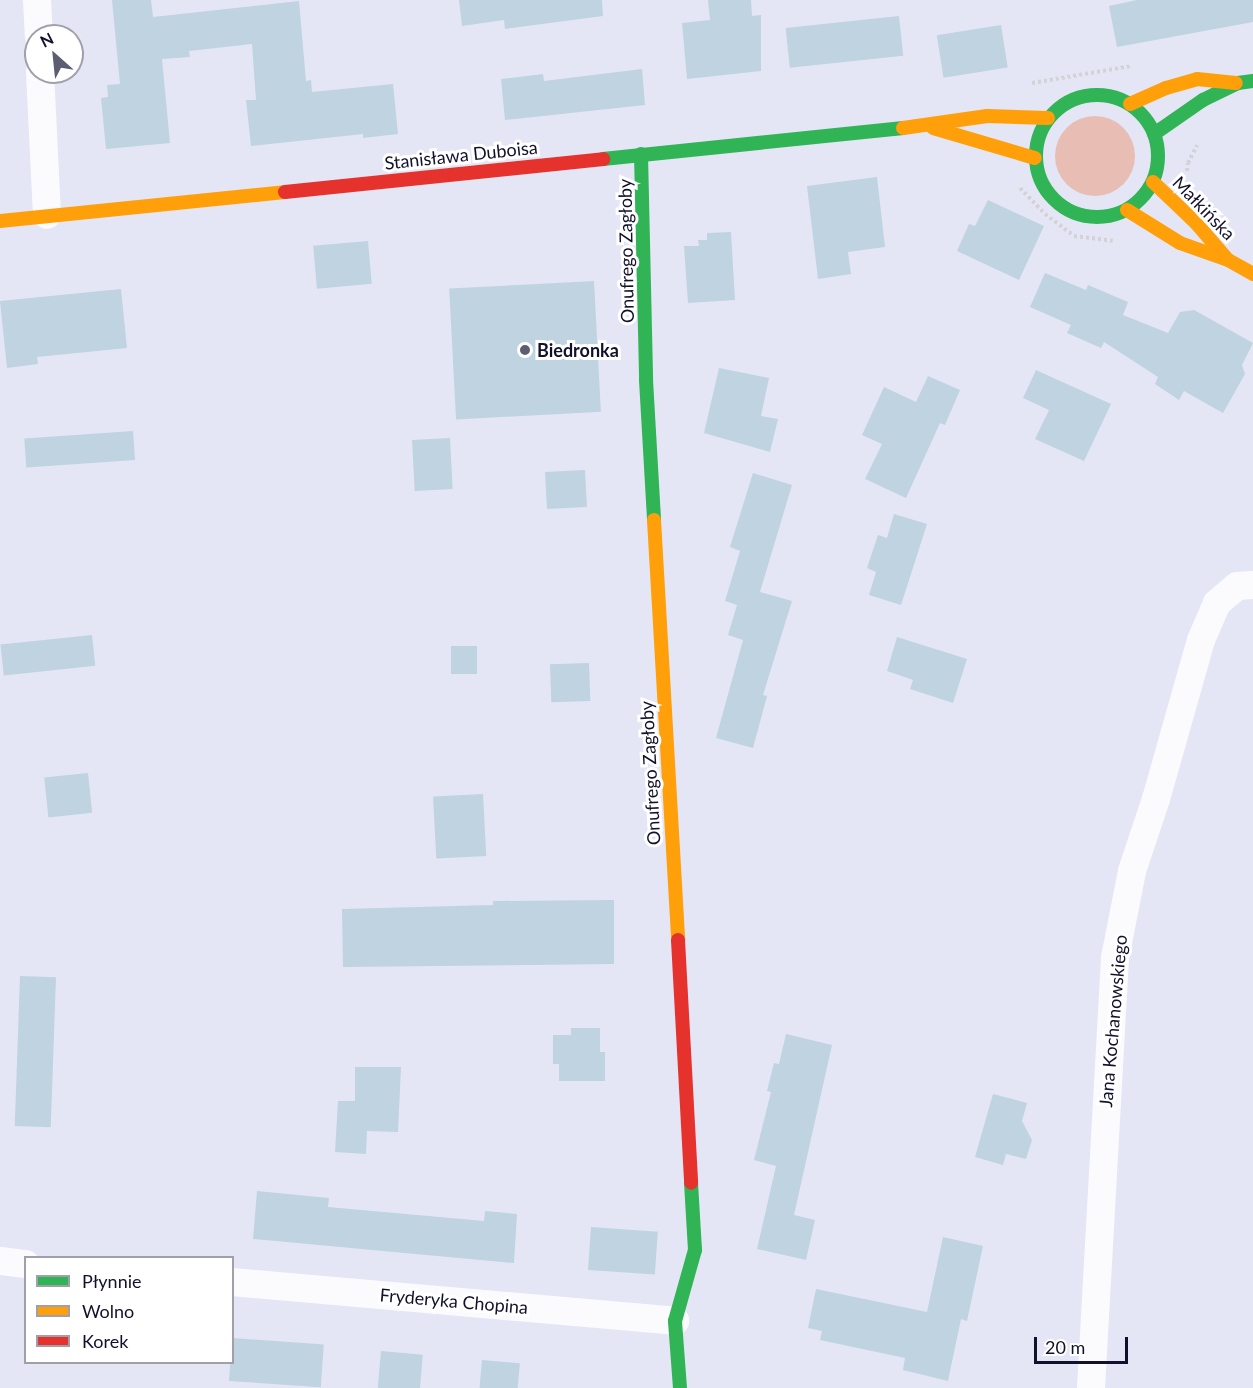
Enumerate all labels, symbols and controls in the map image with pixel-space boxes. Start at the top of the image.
north arrow [24,24,84,84]
text: N [37,28,56,51]
street label: Stanisława Duboisa [383,136,539,174]
street label: Małkińska [1168,172,1240,244]
street label: Onufrego Zagłoby [614,179,638,323]
place label: Biedronka [537,339,619,361]
marker: Biedronka [518,343,532,357]
street label: Onufrego Zagłoby [635,700,665,846]
street label: Jana Kochanowskiego [1095,934,1131,1108]
legend [24,1256,234,1364]
text: Płynnie [82,1270,142,1292]
street label: Fryderyka Chopina [379,1284,529,1318]
text: Wolno [82,1300,134,1322]
scale bar [1037,1325,1132,1363]
text: Korek [82,1330,128,1352]
text: 20 m [1045,1336,1085,1358]

